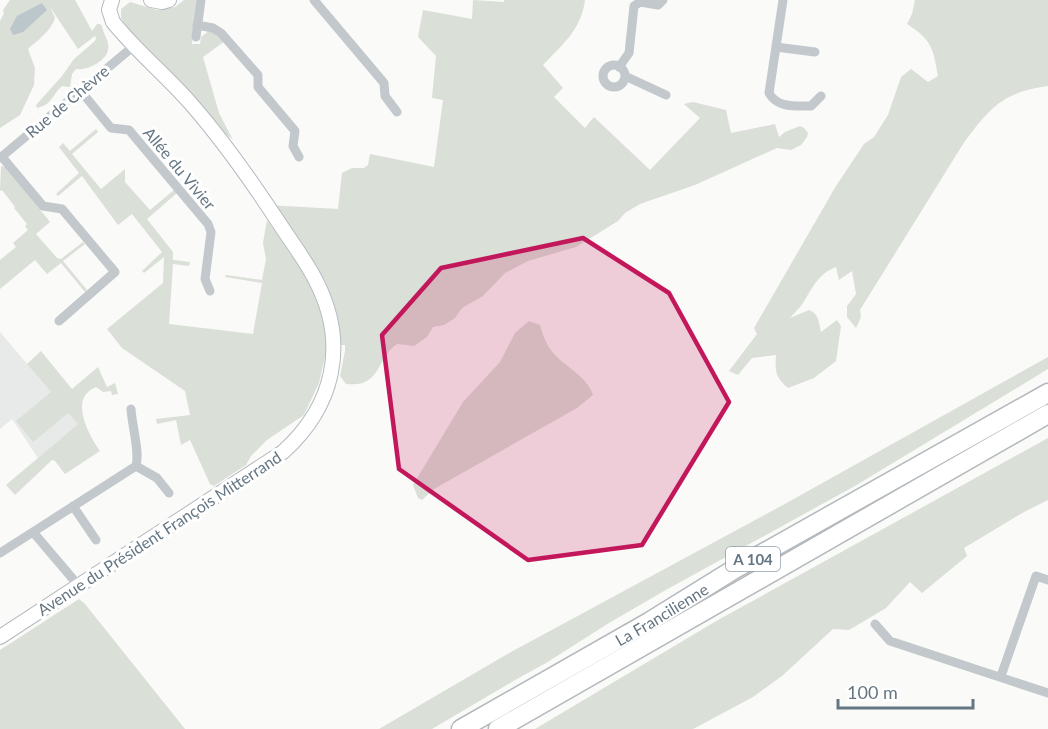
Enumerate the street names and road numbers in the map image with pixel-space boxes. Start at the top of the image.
street label: Rue de Chèvre [22,61,112,141]
street label: Allée du Vivier [140,123,220,213]
street label: Avenue du Président François Mitterrand [34,447,284,619]
road number: A 104 [726,547,780,571]
street label: La Francilienne [611,579,711,649]

